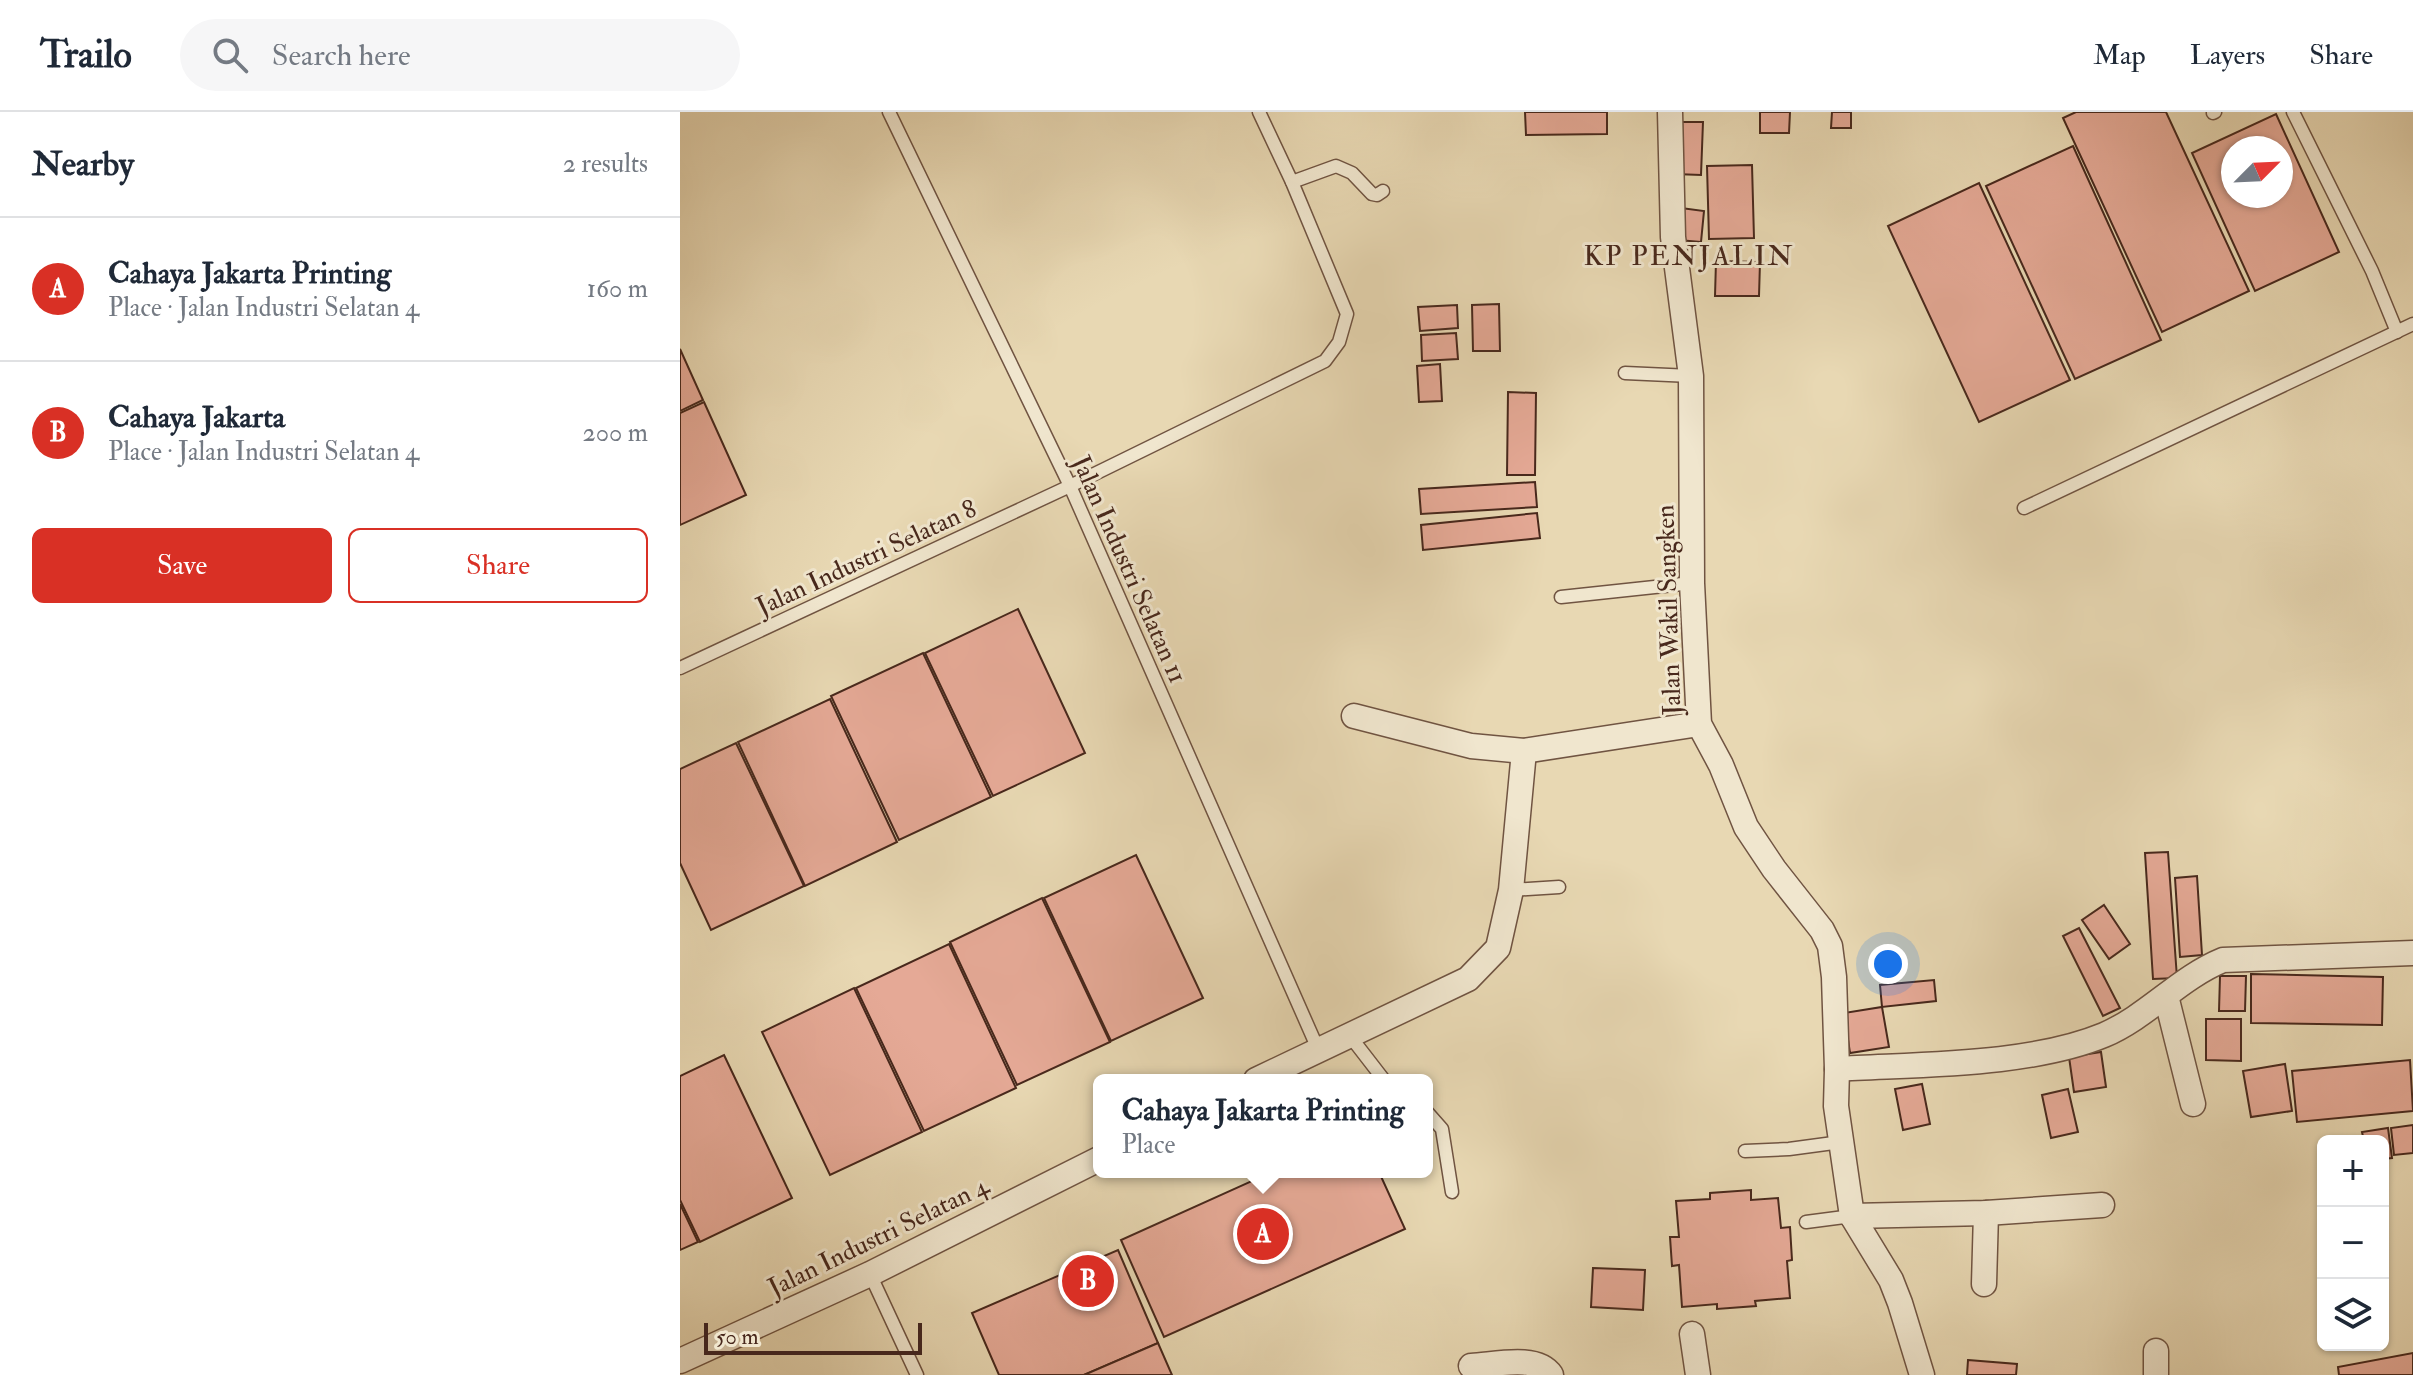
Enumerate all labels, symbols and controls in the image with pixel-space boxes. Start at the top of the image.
search box [180,19,740,91]
text: Trailo [40,31,132,79]
icon: search [208,33,252,77]
text: Search here [272,37,411,74]
text: Map [2093,38,2146,73]
text: Layers [2190,38,2265,73]
text: Share [2309,38,2373,73]
north arrow [2221,136,2293,208]
text: Nearby [32,143,134,186]
text: 2 results [563,148,648,180]
district label: KP PENJALIN [1583,239,1795,274]
text: Cahaya Jakarta Printing [108,255,391,292]
text: A [50,273,66,305]
text: 160 m [587,273,648,305]
text: Place · Jalan Industri Selatan 4 [108,292,419,324]
text: Cahaya Jakarta [108,399,285,436]
text: B [49,417,67,449]
text: 200 m [583,417,648,449]
text: Place · Jalan Industri Selatan 4 [108,436,419,468]
street label: Jalan Industri Selatan 11 [1064,450,1194,688]
street label: Jalan Industri Selatan 8 [750,493,982,623]
street label: Jalan Wakil Sangken [1649,504,1689,717]
button: Save [32,528,332,603]
button: Share [348,528,648,603]
your location [1868,944,1908,984]
popup [1093,1074,1433,1178]
text: Cahaya Jakarta Printing [1121,1092,1405,1129]
text: Place [1121,1129,1175,1161]
map controls [2317,1135,2389,1351]
button: + [2317,1135,2389,1207]
street label: Jalan Industri Selatan 4 [762,1169,995,1305]
pin: A [1237,1204,1289,1264]
button: − [2317,1207,2389,1279]
pin: B [1062,1251,1114,1311]
button: layers [2317,1279,2389,1351]
scale bar [704,1319,922,1355]
text: 50 m [716,1323,758,1351]

